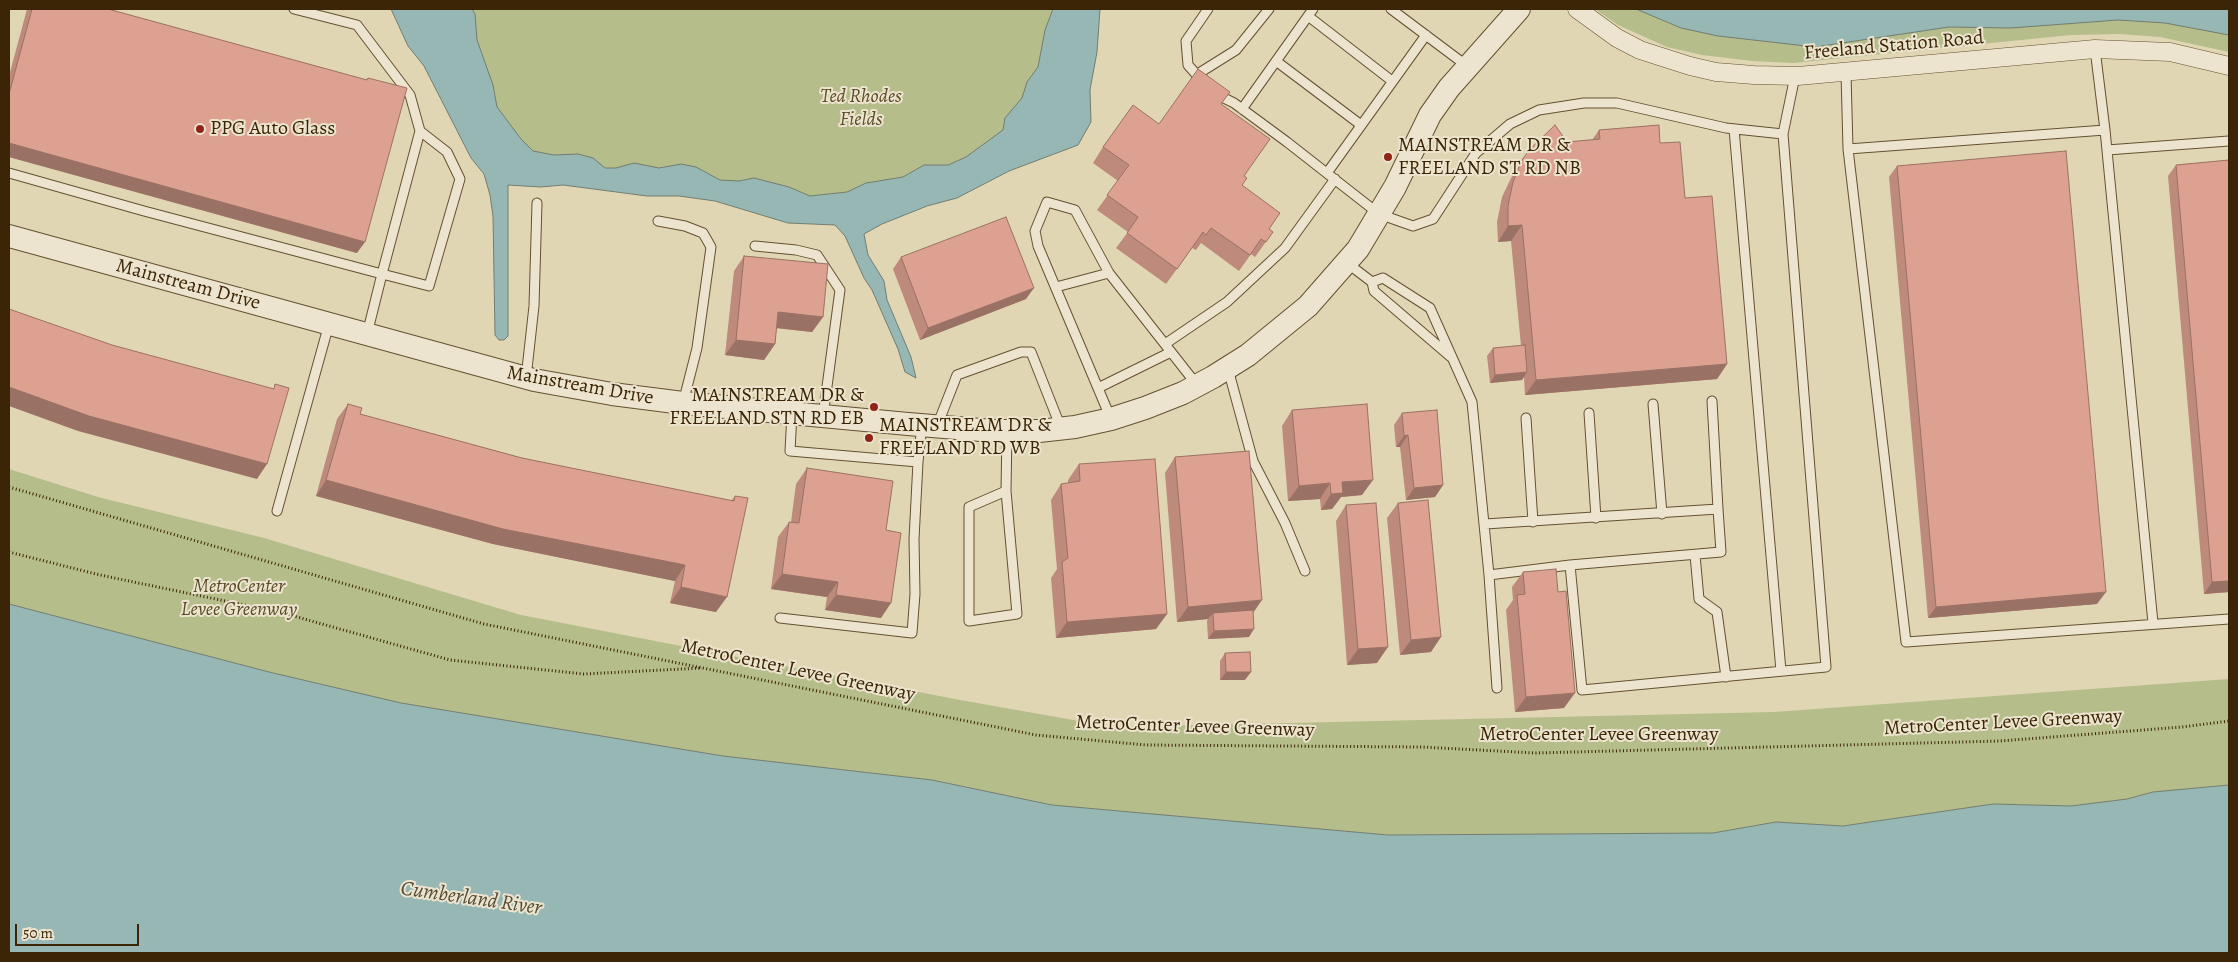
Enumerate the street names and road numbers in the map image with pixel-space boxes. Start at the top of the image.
street label: Freeland Station Road [1803,26,1985,66]
street label: Mainstream Drive [113,254,263,316]
street label: Mainstream Drive [505,361,655,411]
street label: MetroCenter Levee Greenway [679,634,917,708]
street label: MetroCenter Levee Greenway [1883,705,2123,741]
street label: MetroCenter Levee Greenway [1075,711,1315,743]
street label: MetroCenter Levee Greenway [1480,723,1718,747]

